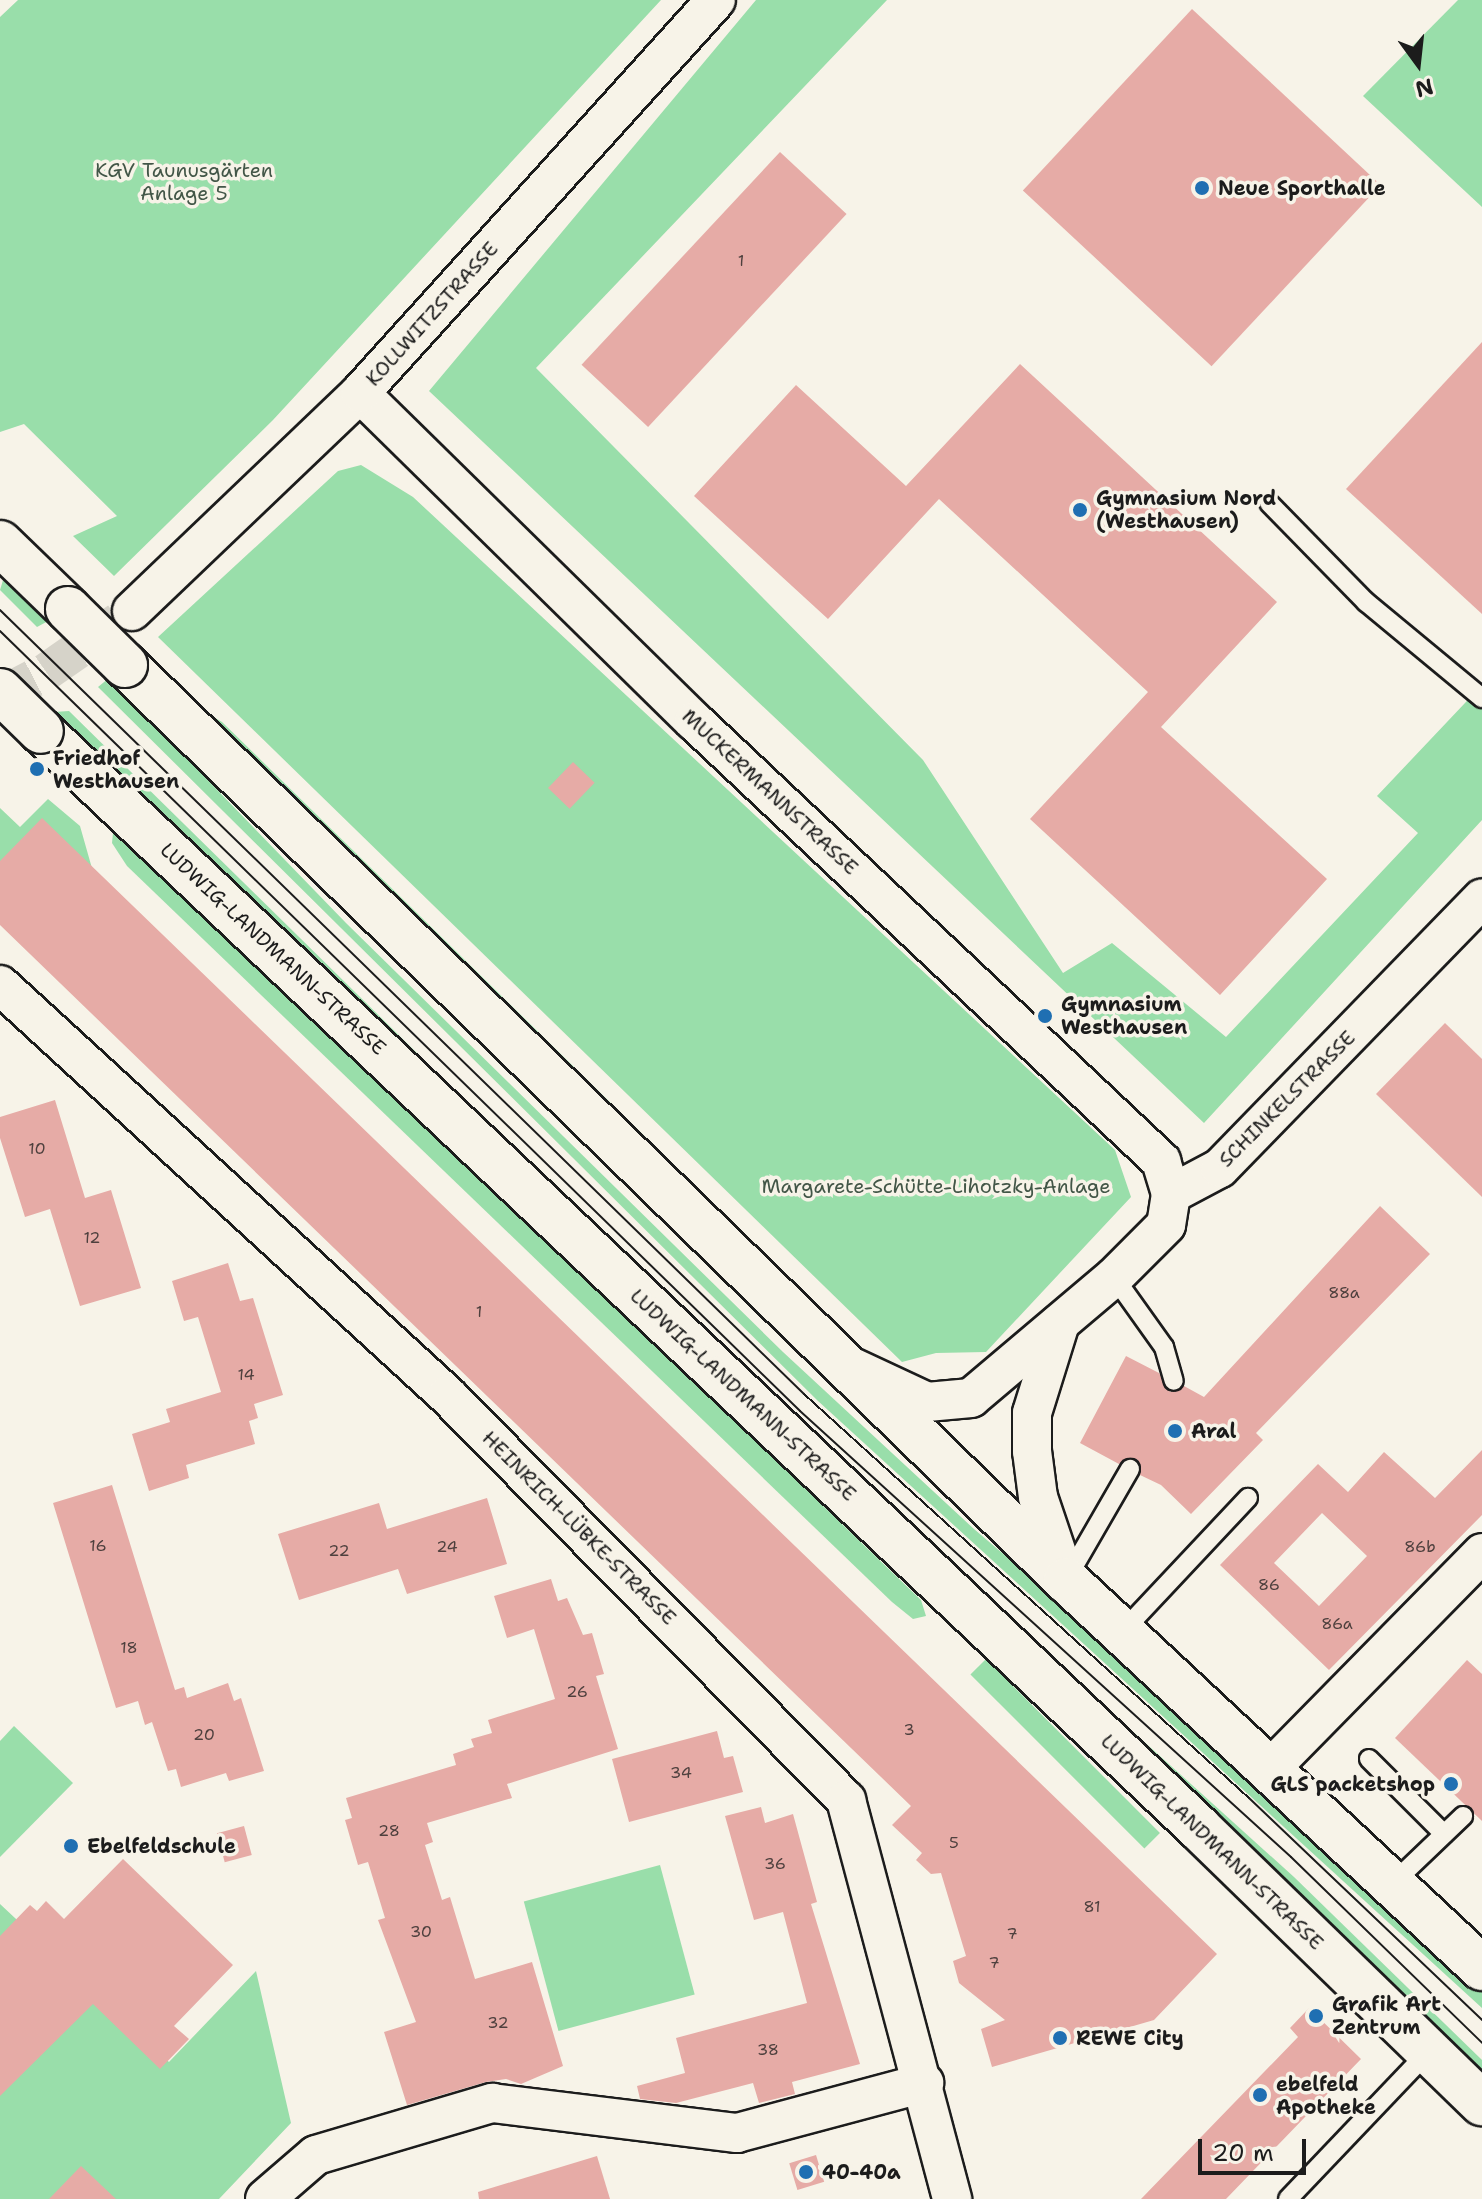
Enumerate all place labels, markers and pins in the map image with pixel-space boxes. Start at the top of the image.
place label: Neue Sporthalle [1218,176,1386,200]
marker: Neue Sporthalle [1193,179,1211,197]
place label: Gymnasium Nord (Westhausen) [1096,486,1276,533]
marker: Gymnasium Nord (Westhausen) [1071,501,1089,519]
place label: Friedhof Westhausen [53,746,179,793]
marker: Friedhof Westhausen [28,760,46,778]
place label: Gymnasium Westhausen [1061,992,1187,1039]
marker: Gymnasium Westhausen [1036,1007,1054,1025]
place label: Aral [1191,1419,1236,1443]
marker: Aral [1166,1422,1184,1440]
place label: GLS packetshop [1270,1772,1435,1796]
marker: GLS packetshop [1442,1775,1460,1793]
place label: Ebelfeldschule [87,1834,236,1858]
marker: Ebelfeldschule [62,1837,80,1855]
place label: Grafik Art Zentrum [1332,1992,1441,2039]
marker: Grafik Art Zentrum [1307,2007,1325,2025]
place label: REWE City [1076,2026,1184,2050]
marker: REWE City [1051,2029,1069,2047]
place label: ebelfeld Apotheke [1276,2072,1376,2119]
marker: ebelfeld Apotheke [1251,2086,1269,2104]
place label: 40-40a [822,2160,901,2184]
marker: 40-40a [797,2163,815,2181]

